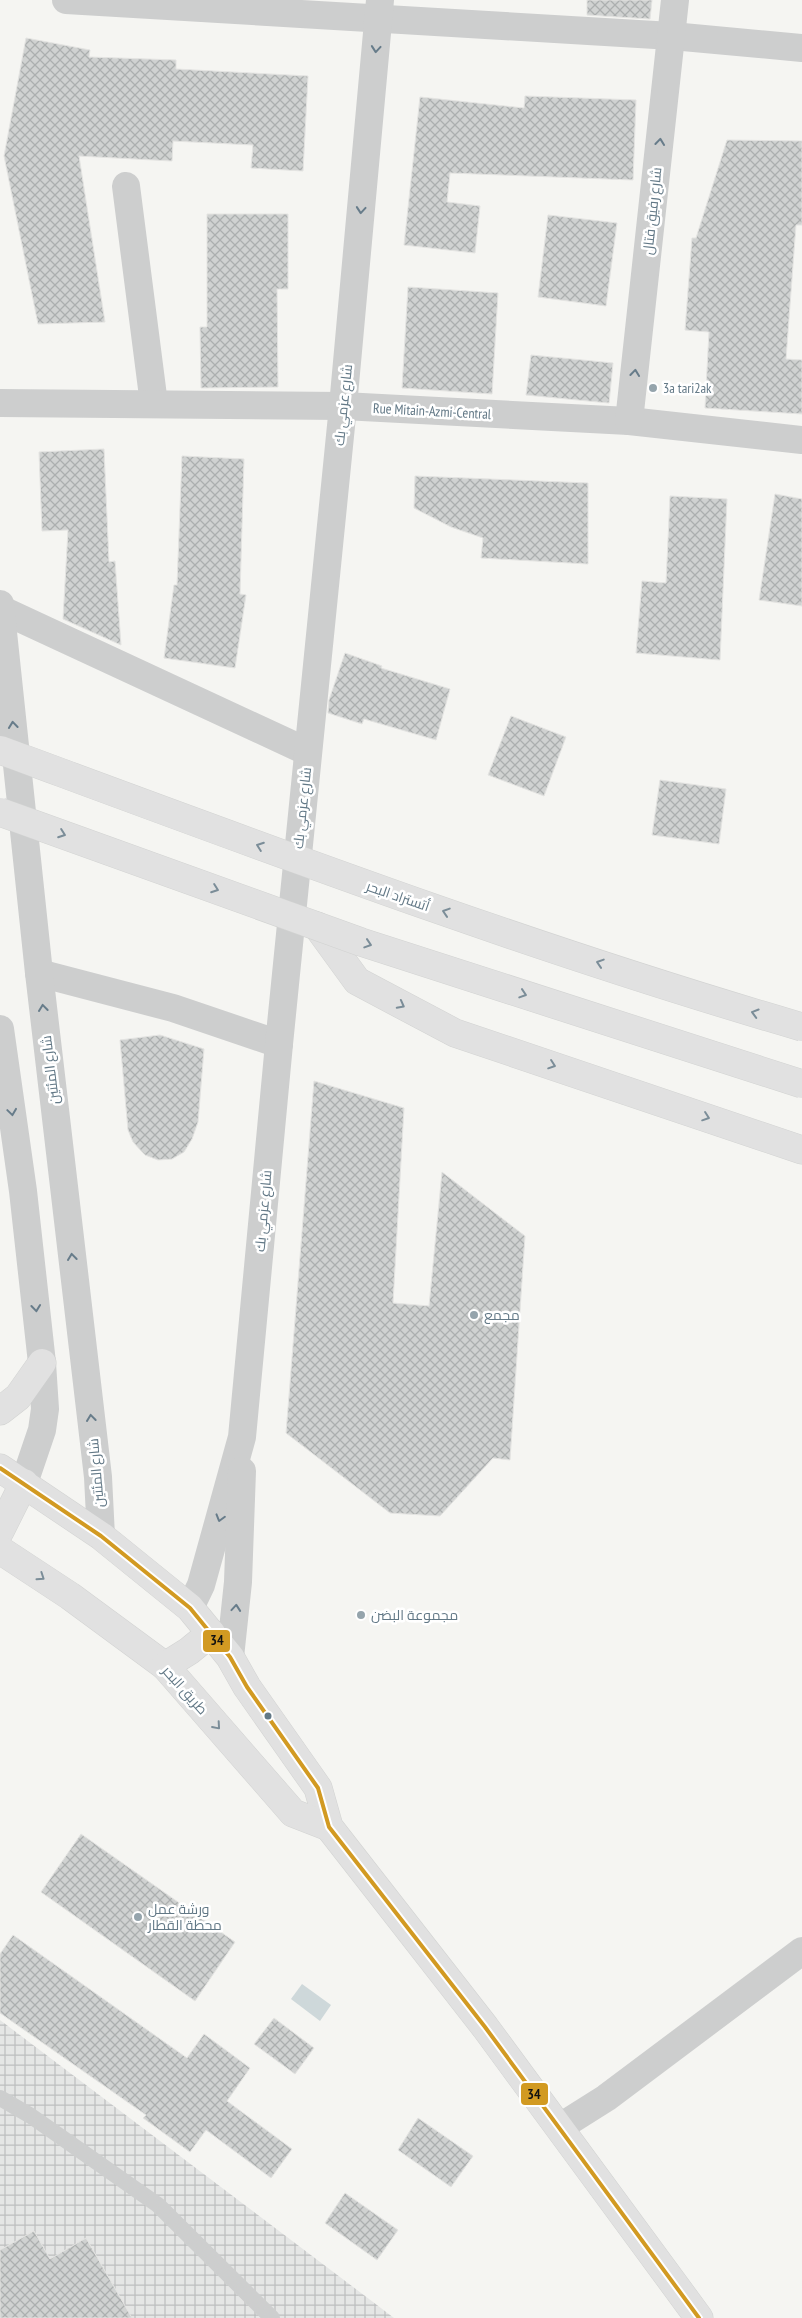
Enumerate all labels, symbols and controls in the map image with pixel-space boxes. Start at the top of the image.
one-way arrow [371,45,382,53]
one-way arrow [654,137,665,145]
street label: شارع رفيق فتال [638,166,666,256]
one-way arrow [356,207,367,215]
street label: شارع عزمي بك [330,363,359,447]
one-way arrow [629,369,640,377]
place label: 3a tari2ak [663,379,712,397]
marker: 3a tari2ak [647,382,659,394]
street label: Rue Mitain-Azmi-Central [372,399,492,423]
one-way arrow [8,721,19,729]
street label: شارع عزمي بك [289,766,318,850]
one-way arrow [58,828,66,838]
one-way arrow [256,842,265,852]
street label: أتستراد البحر [363,876,432,915]
one-way arrow [210,883,219,893]
one-way arrow [443,908,451,918]
one-way arrow [363,938,372,948]
one-way arrow [597,959,605,969]
one-way arrow [518,989,526,999]
one-way arrow [396,999,405,1009]
one-way arrow [38,1004,49,1012]
one-way arrow [752,1009,760,1019]
street label: شارع المئتين [37,1035,63,1105]
one-way arrow [547,1059,555,1069]
one-way arrow [6,1108,16,1117]
one-way arrow [701,1111,709,1121]
street label: شارع عزمي بك [250,1169,279,1253]
one-way arrow [67,1252,78,1260]
one-way arrow [30,1305,41,1313]
place label: مجمع [484,1306,520,1324]
marker: مجمع [468,1309,480,1321]
one-way arrow [86,1414,97,1422]
street label: شارع المئتين [84,1438,108,1508]
one-way arrow [215,1513,225,1522]
one-way arrow [35,1571,44,1580]
one-way arrow [230,1604,241,1612]
place label: مجموعة البضن [371,1606,458,1624]
marker: مجموعة البضن [355,1609,367,1621]
line badge: 34 [202,1629,231,1653]
text: 34 [210,1631,224,1649]
street label: طريق البحر [158,1661,212,1718]
unlabelled marker [263,1711,273,1721]
one-way arrow [212,1720,221,1729]
place label: ورشة عمل محطة القطار [147,1900,222,1934]
marker: ورشة عمل محطة القطار [132,1911,144,1923]
line badge: 34 [520,2082,549,2106]
text: 34 [527,2085,541,2103]

